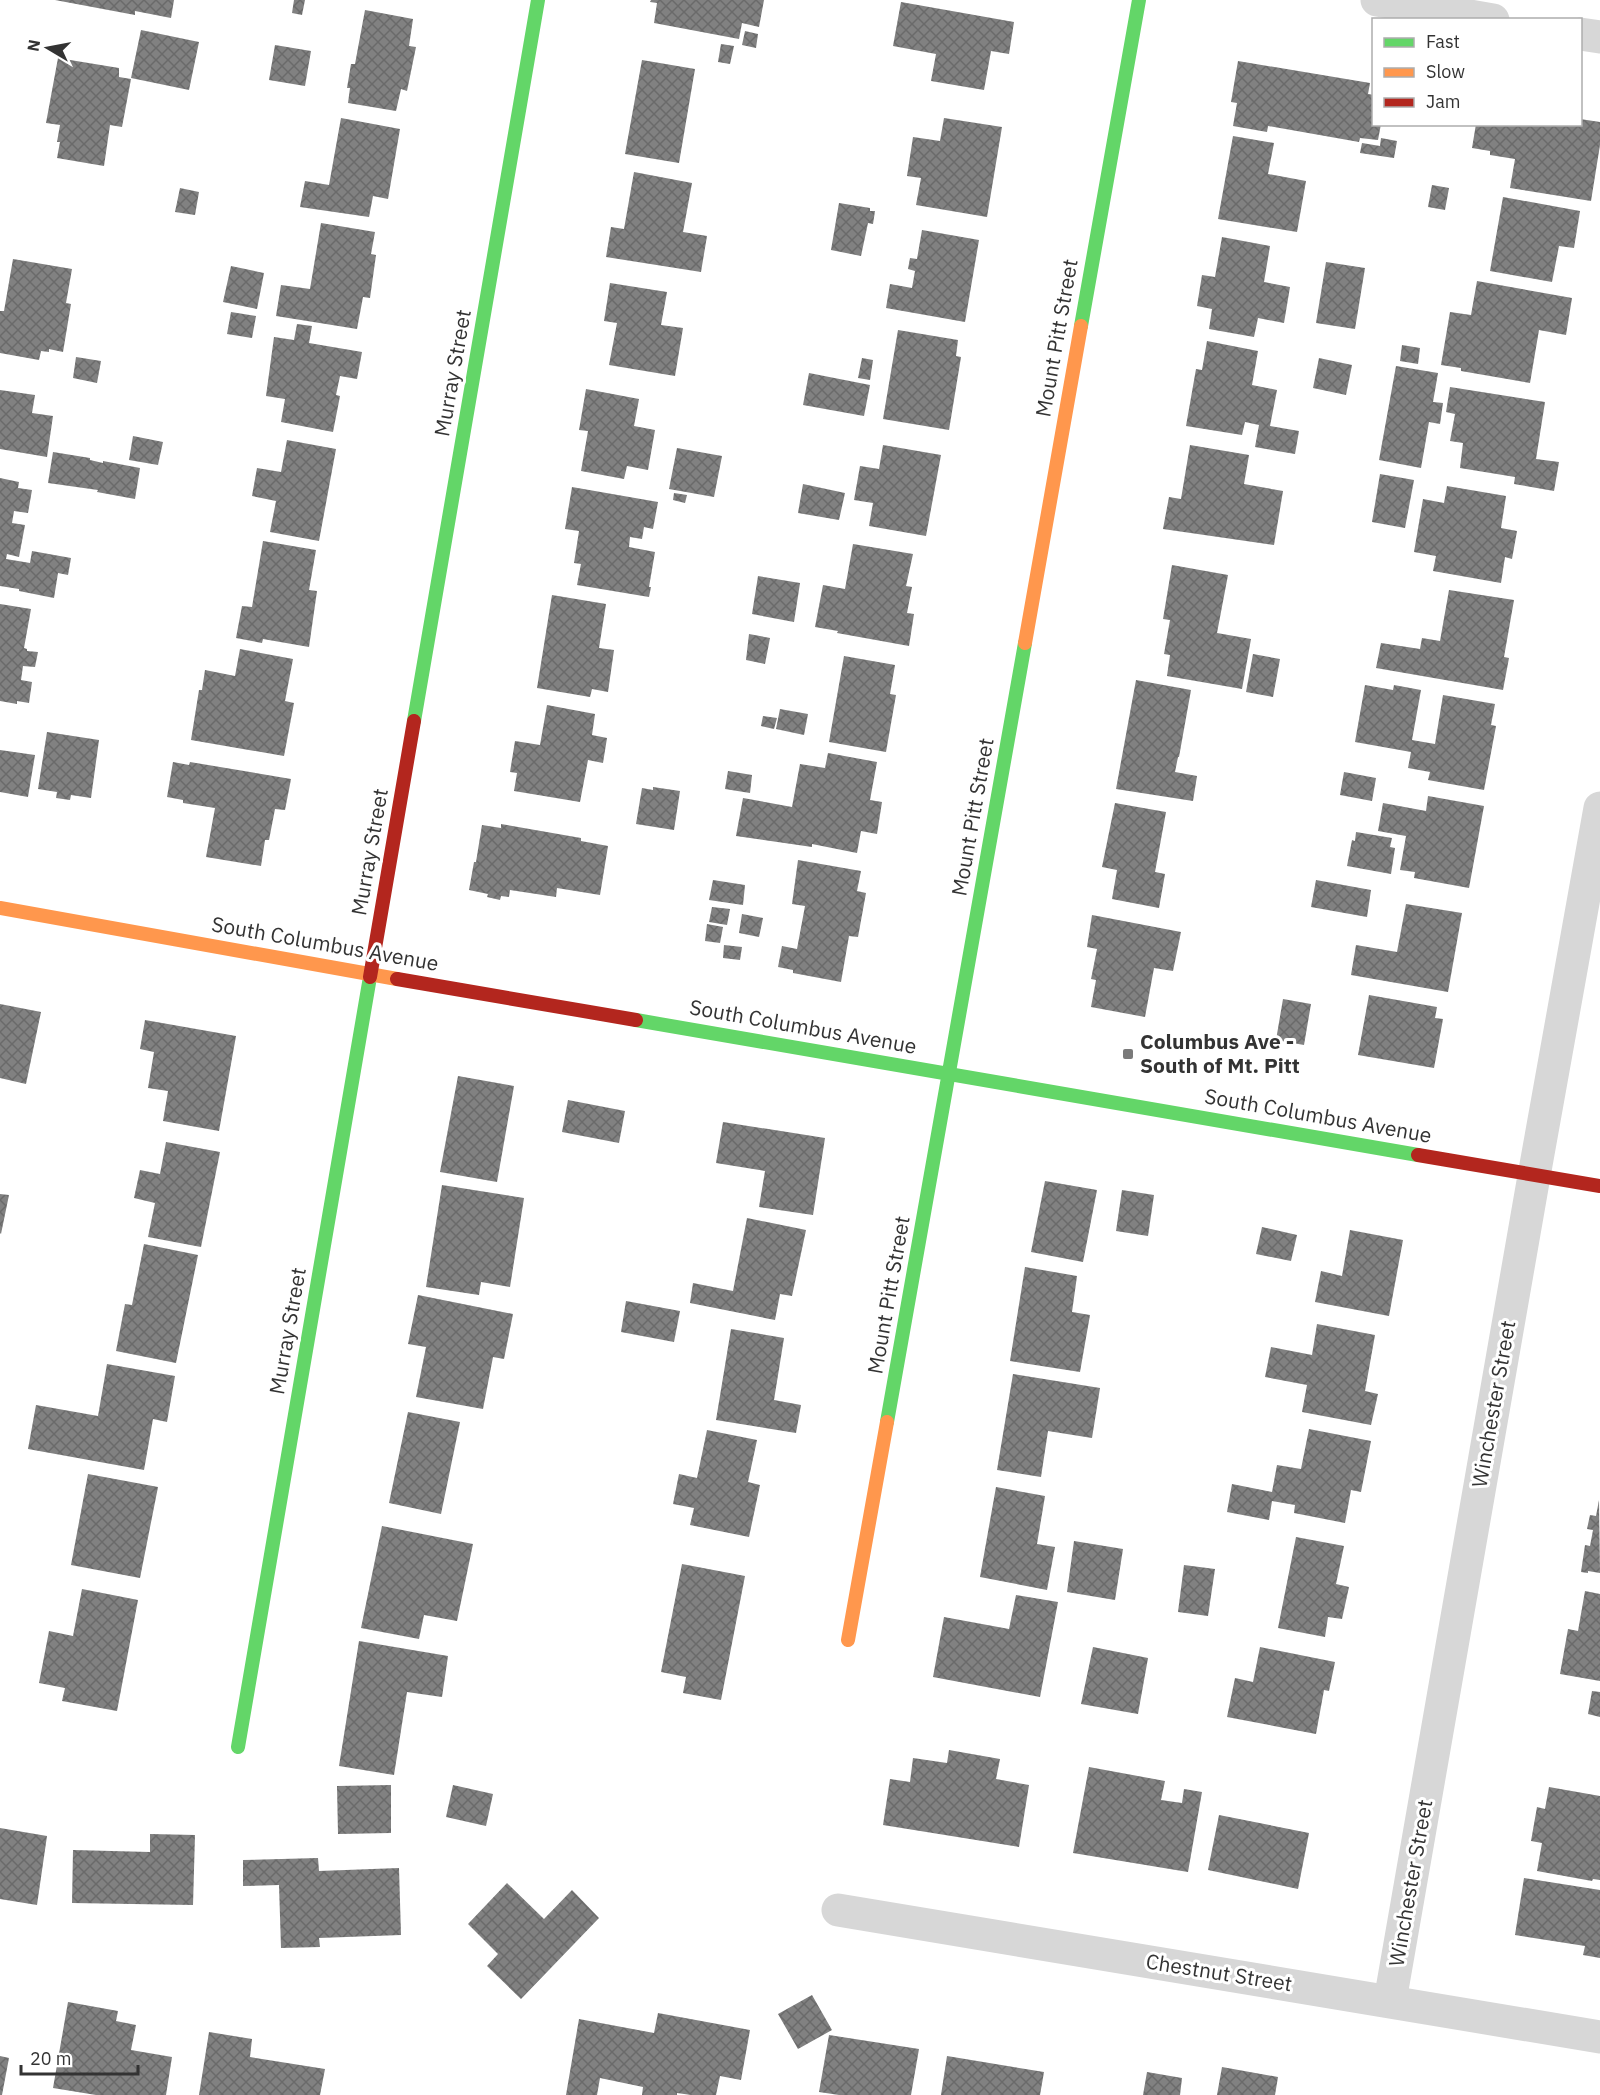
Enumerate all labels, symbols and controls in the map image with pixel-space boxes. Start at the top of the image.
north arrow [18,18,78,78]
legend [1372,18,1582,126]
text: Fast [1426,30,1460,53]
text: N [22,38,44,53]
text: Slow [1426,60,1465,83]
text: Jam [1426,90,1461,113]
street label: Mount Pitt Street [1028,257,1084,419]
street label: Murray Street [427,307,477,439]
street label: Mount Pitt Street [944,736,1000,898]
street label: Murray Street [344,786,394,918]
street label: South Columbus Avenue [209,909,441,977]
street label: South Columbus Avenue [687,992,919,1060]
place label: Columbus Ave - South of Mt. Pitt [1140,1027,1300,1079]
marker: Columbus Ave - South of Mt. Pitt [1121,1047,1135,1061]
street label: South Columbus Avenue [1202,1081,1434,1149]
street label: Mount Pitt Street [860,1214,916,1376]
street label: Murray Street [262,1265,312,1397]
street label: Winchester Street [1465,1318,1521,1490]
street label: Winchester Street [1382,1797,1438,1969]
street label: Chestnut Street [1144,1947,1294,1997]
scale bar [21,2038,138,2076]
text: 20 m [30,2047,72,2070]

